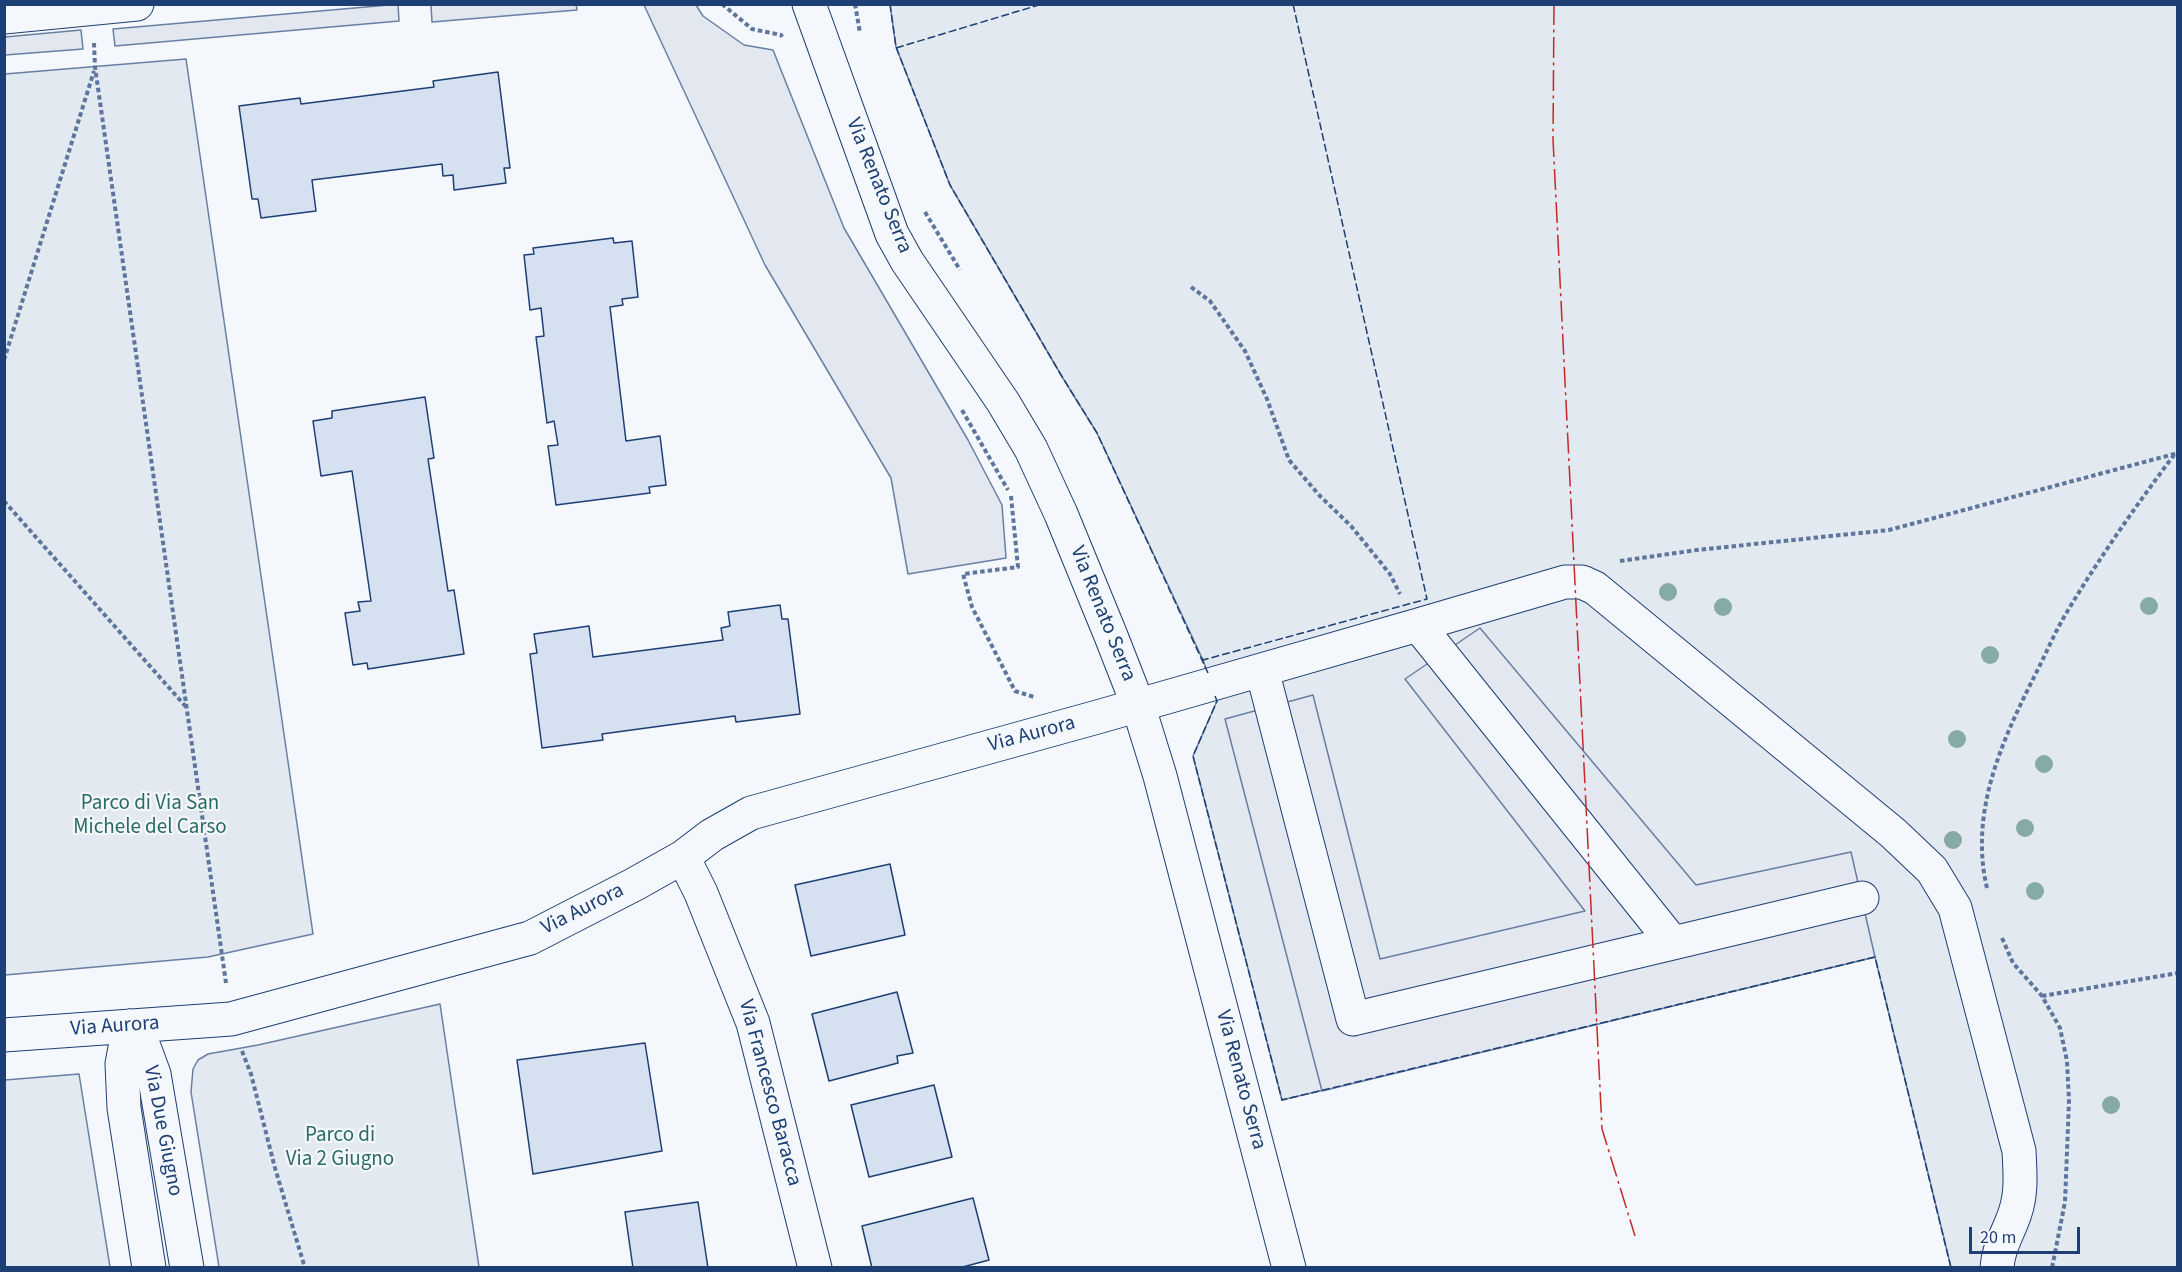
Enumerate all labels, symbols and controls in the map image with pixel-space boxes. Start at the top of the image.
street label: Via Renato Serra [839,115,917,257]
street label: Via Renato Serra [1063,543,1141,685]
street label: Via Aurora [986,711,1078,759]
park label: Parco di Via San Michele del Carso [73,791,227,841]
street label: Via Aurora [537,879,629,941]
street label: Via Francesco Baracca [732,997,806,1189]
street label: Via Renato Serra [1209,1007,1271,1153]
street label: Via Aurora [70,1011,160,1043]
street label: Via Due Giugno [137,1063,187,1199]
park label: Parco di Via 2 Giugno [286,1123,394,1173]
scale bar [1972,1215,2083,1253]
text: 20 m [1980,1225,2016,1250]

